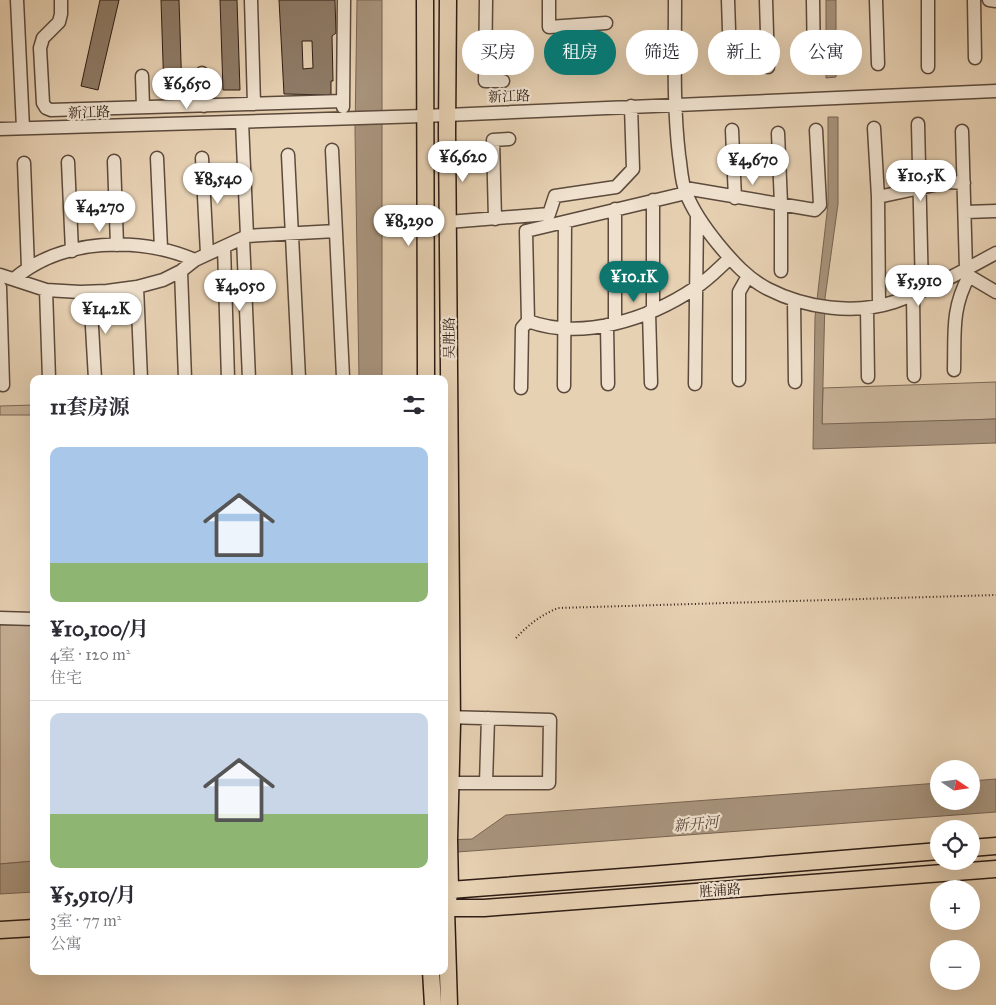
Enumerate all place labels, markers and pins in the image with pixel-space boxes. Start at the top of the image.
pin: ¥6,650 [146,68,228,110]
pin: ¥6,620 [422,140,504,183]
pin: ¥4,670 [712,144,794,186]
pin: ¥10.5K [880,160,962,202]
pin: ¥8,540 [177,162,259,205]
pin: ¥4,270 [59,190,141,233]
pin: ¥8,290 [368,204,450,247]
pin: ¥10.1K [593,260,675,303]
pin: ¥5,910 [878,264,960,307]
pin: ¥4,050 [199,270,281,312]
pin: ¥14.2K [65,292,147,335]

